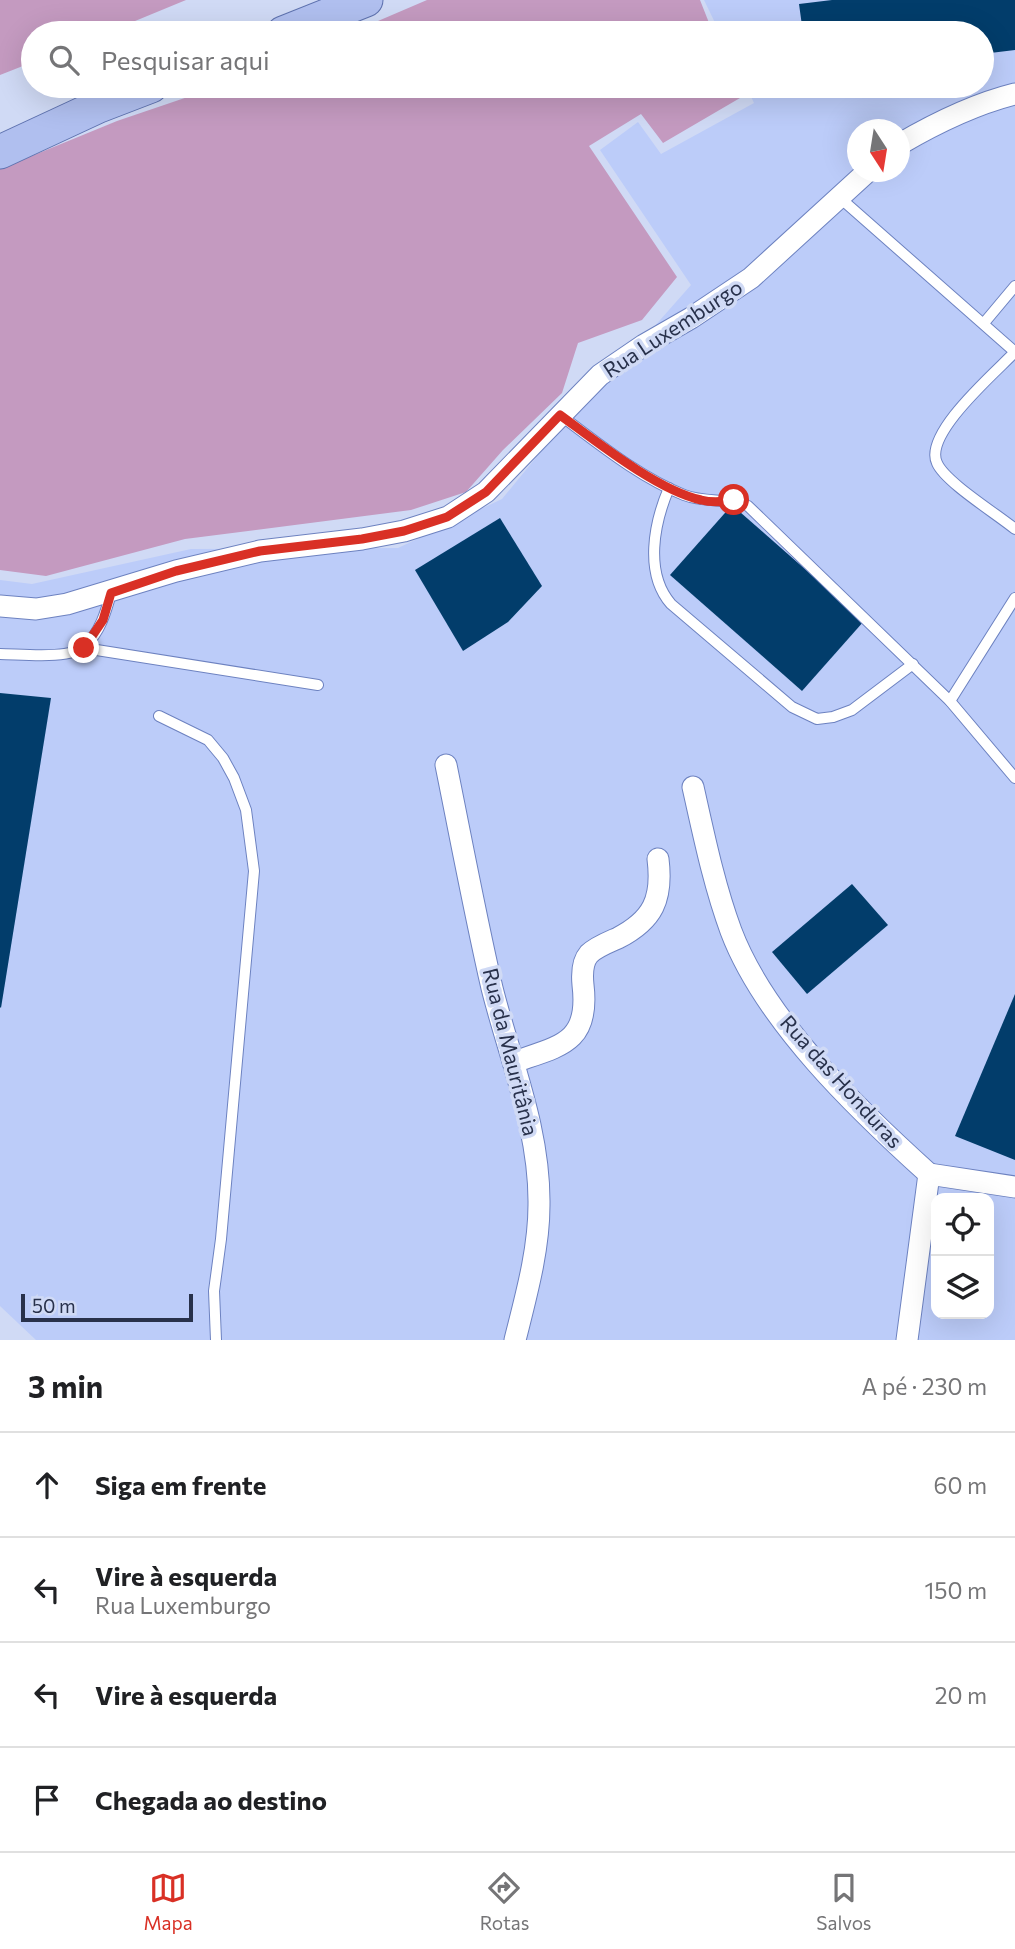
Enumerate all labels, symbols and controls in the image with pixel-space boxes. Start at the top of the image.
search box [21,21,994,98]
icon: search [45,41,83,79]
text: Pesquisar aqui [101,44,270,75]
north arrow [847,119,910,182]
street label: Rua Luxemburgo [598,273,746,382]
route start [718,484,749,515]
route end [68,632,99,663]
street label: Rua da Mauritânia [479,965,544,1138]
street label: Rua das Honduras [776,1009,908,1153]
map controls [931,1193,994,1319]
button: locate [931,1193,994,1256]
button: layers [931,1256,994,1319]
scale bar [21,1291,192,1323]
text: 50 m [32,1294,76,1317]
text: 3 min [28,1367,103,1404]
text: A pé · 230 m [861,1372,987,1400]
icon: ahead [28,1466,66,1504]
text: Siga em frente [95,1469,266,1500]
text: 60 m [934,1471,987,1499]
text: Vire à esquerda [95,1560,277,1591]
icon: left [28,1571,66,1609]
text: 150 m [924,1576,987,1604]
text: Rua Luxemburgo [95,1591,271,1619]
icon: left [28,1676,66,1714]
text: Vire à esquerda [95,1679,277,1710]
text: 20 m [935,1681,987,1709]
icon: arrive [28,1781,66,1819]
text: Chegada ao destino [95,1784,327,1815]
tab: Mapa [144,1869,193,1934]
tab: Rotas [480,1869,529,1934]
tab: Salvos [816,1869,871,1934]

